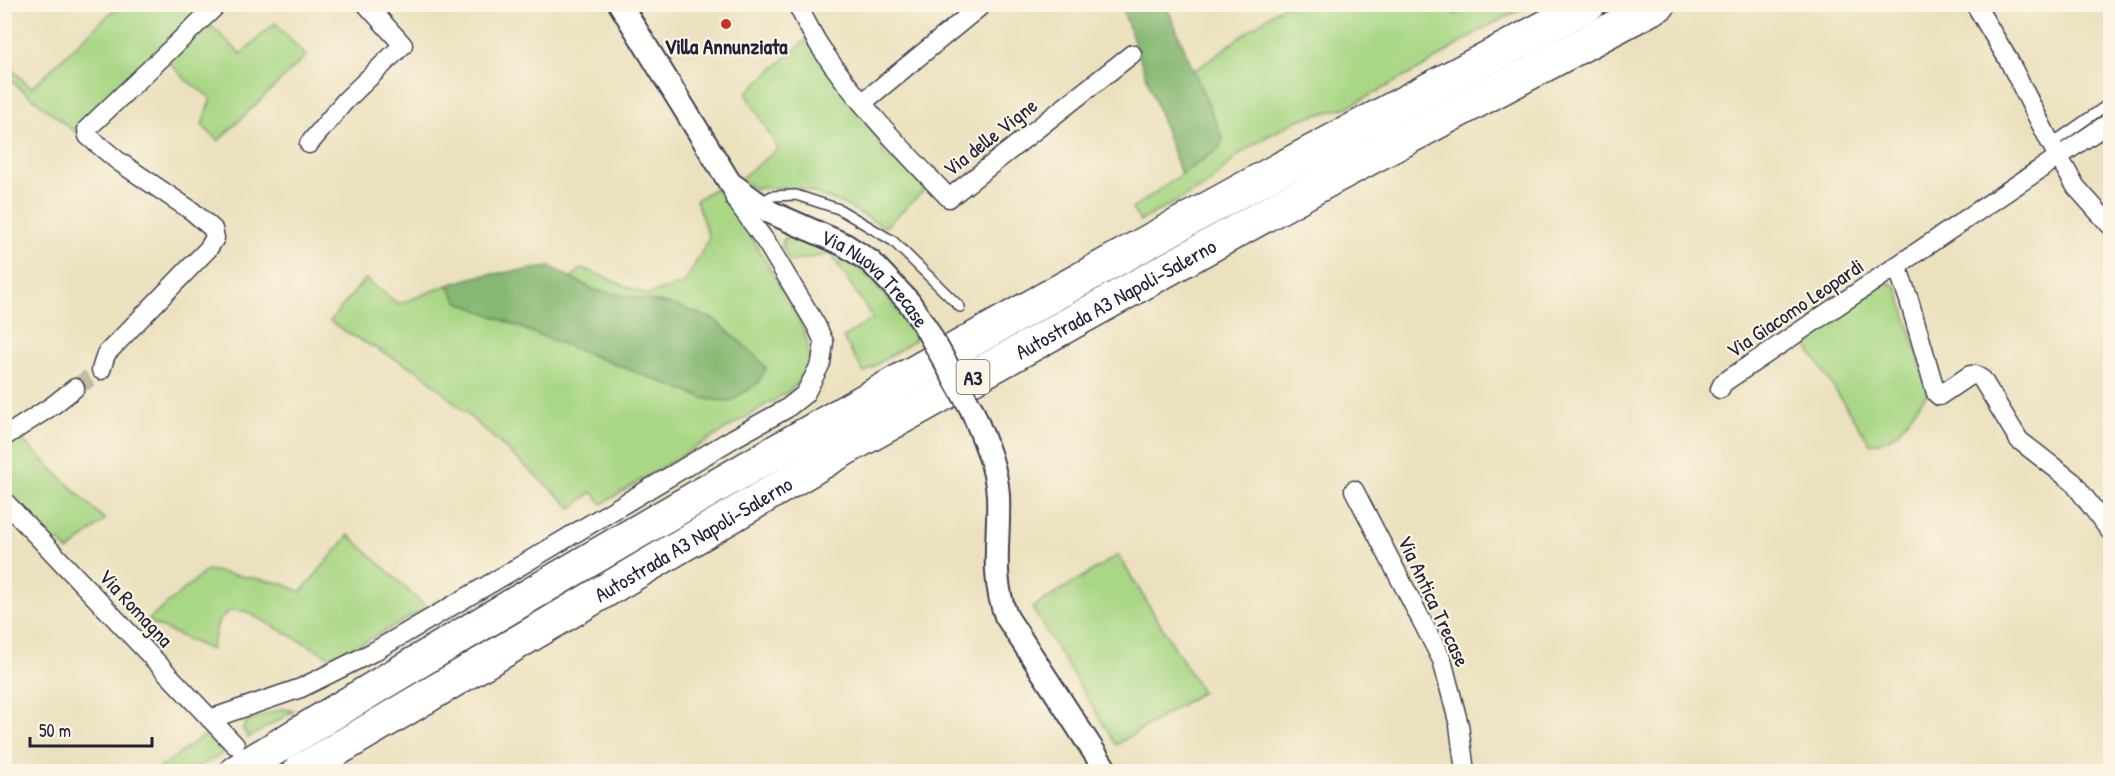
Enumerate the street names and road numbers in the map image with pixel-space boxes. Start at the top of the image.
street label: Via delle Vigne [937,91,1043,183]
street label: Via Nuova Trecase [817,222,936,333]
street label: Autostrada A3 Napoli-Salerno [1010,231,1221,366]
street label: Via Giacomo Leopardi [1721,251,1869,365]
road number: A3 [956,360,990,394]
street label: Autostrada A3 Napoli-Salerno [589,469,797,609]
street label: Via Antica Trecase [1391,531,1477,671]
street label: Via Romagna [92,563,180,653]

